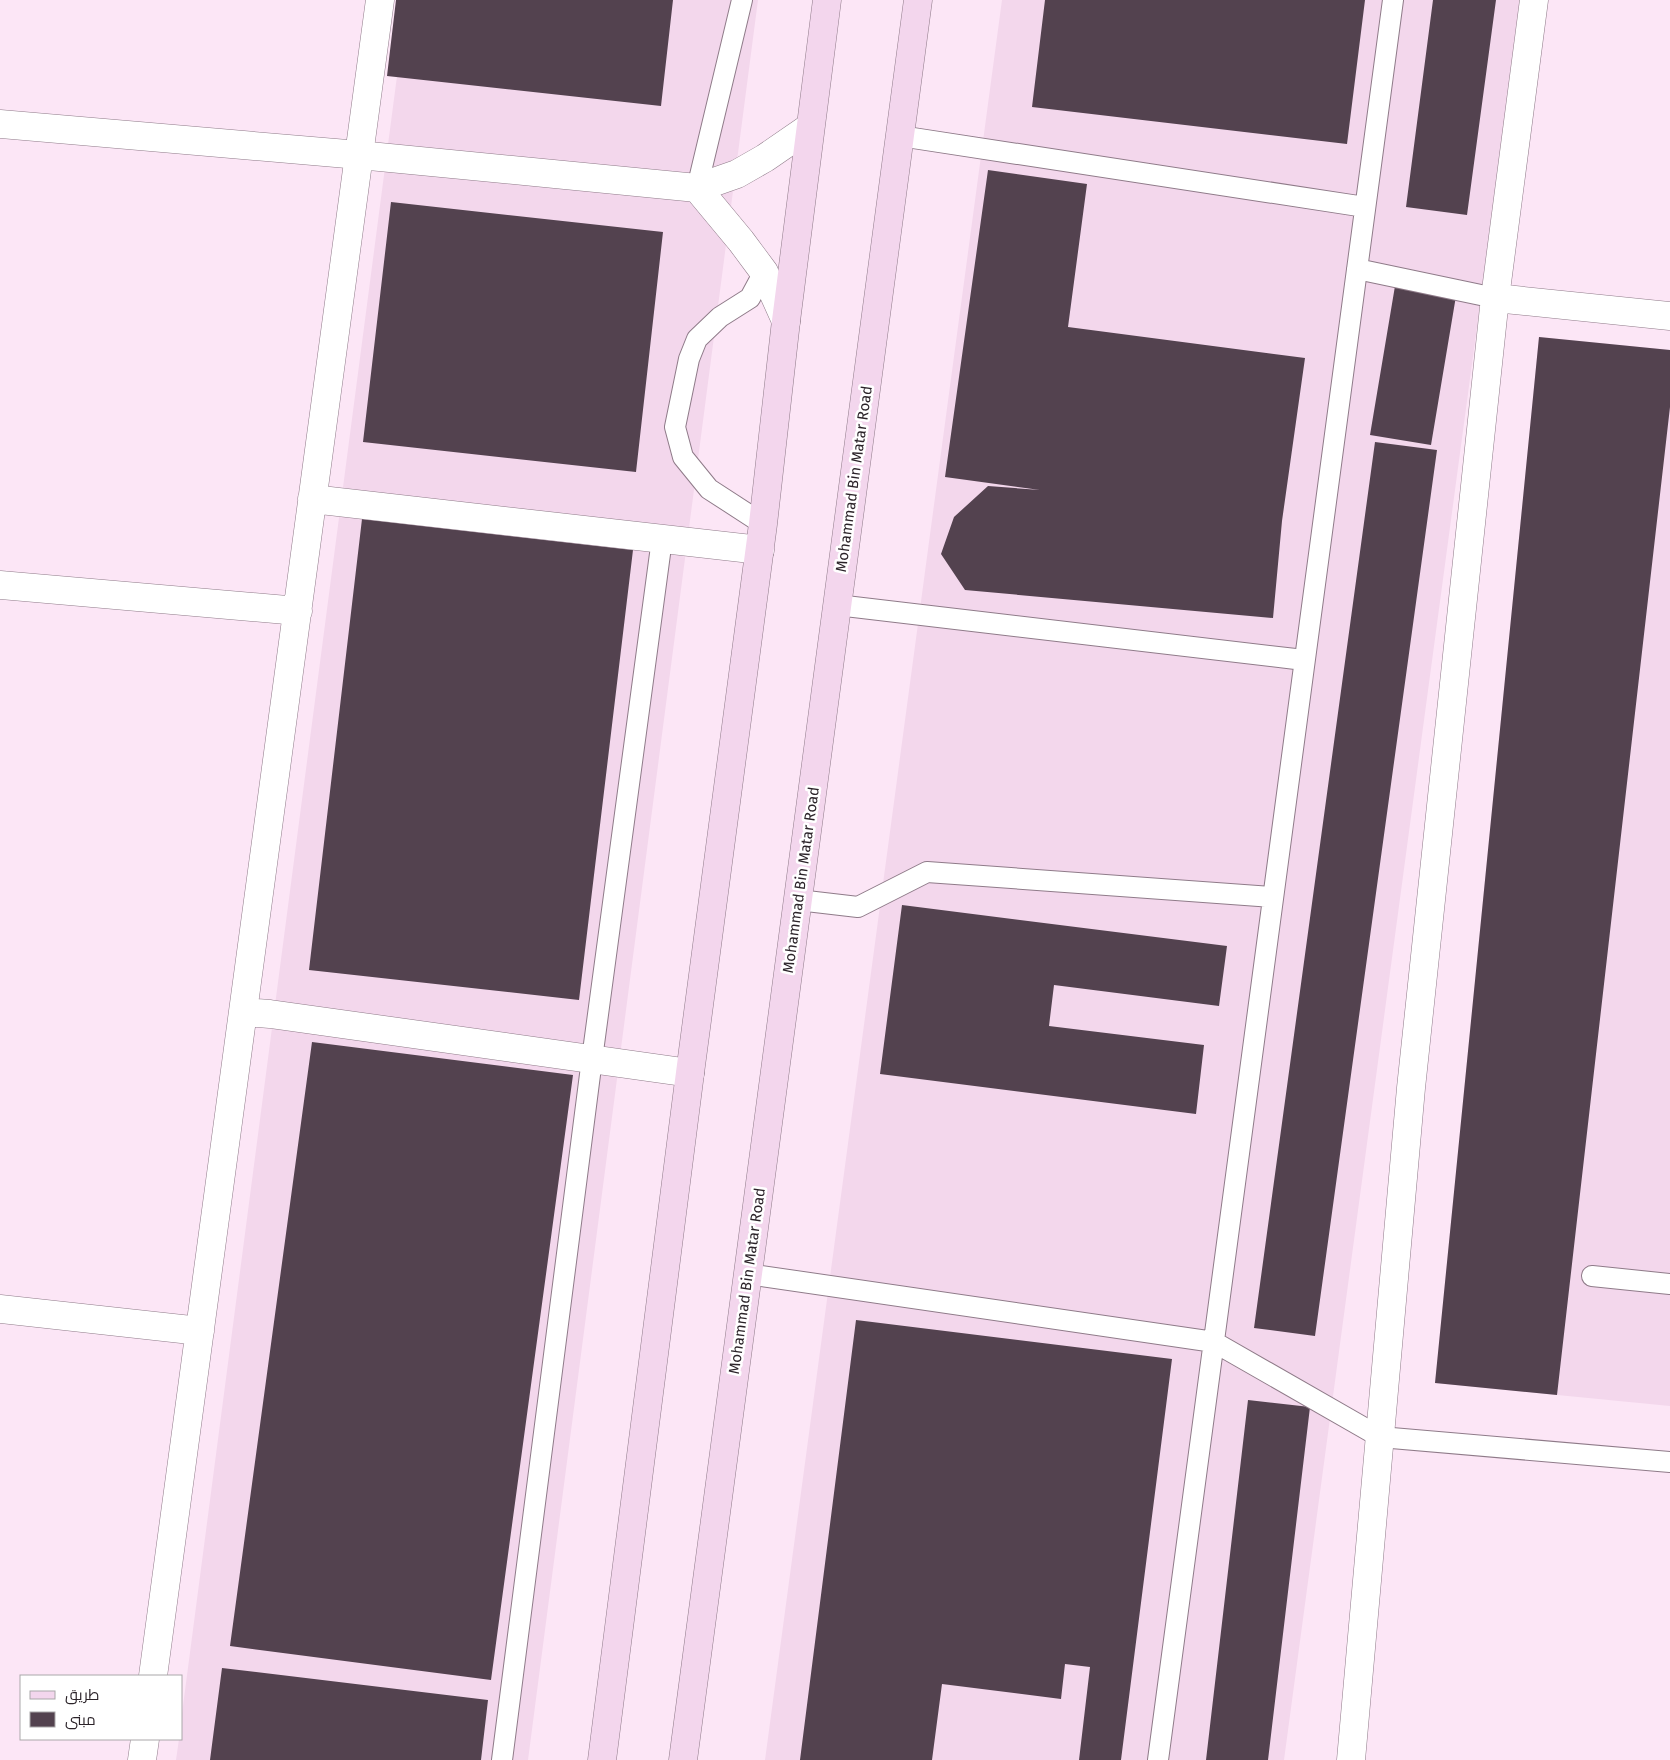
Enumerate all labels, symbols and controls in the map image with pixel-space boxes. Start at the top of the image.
street label: Mohammad Bin Matar Road [832,385,876,573]
street label: Mohammad Bin Matar Road [779,786,823,974]
street label: Mohammad Bin Matar Road [725,1187,769,1375]
legend [20,1675,182,1740]
text: طريق [65,1686,99,1705]
text: مبنى [65,1711,96,1730]

